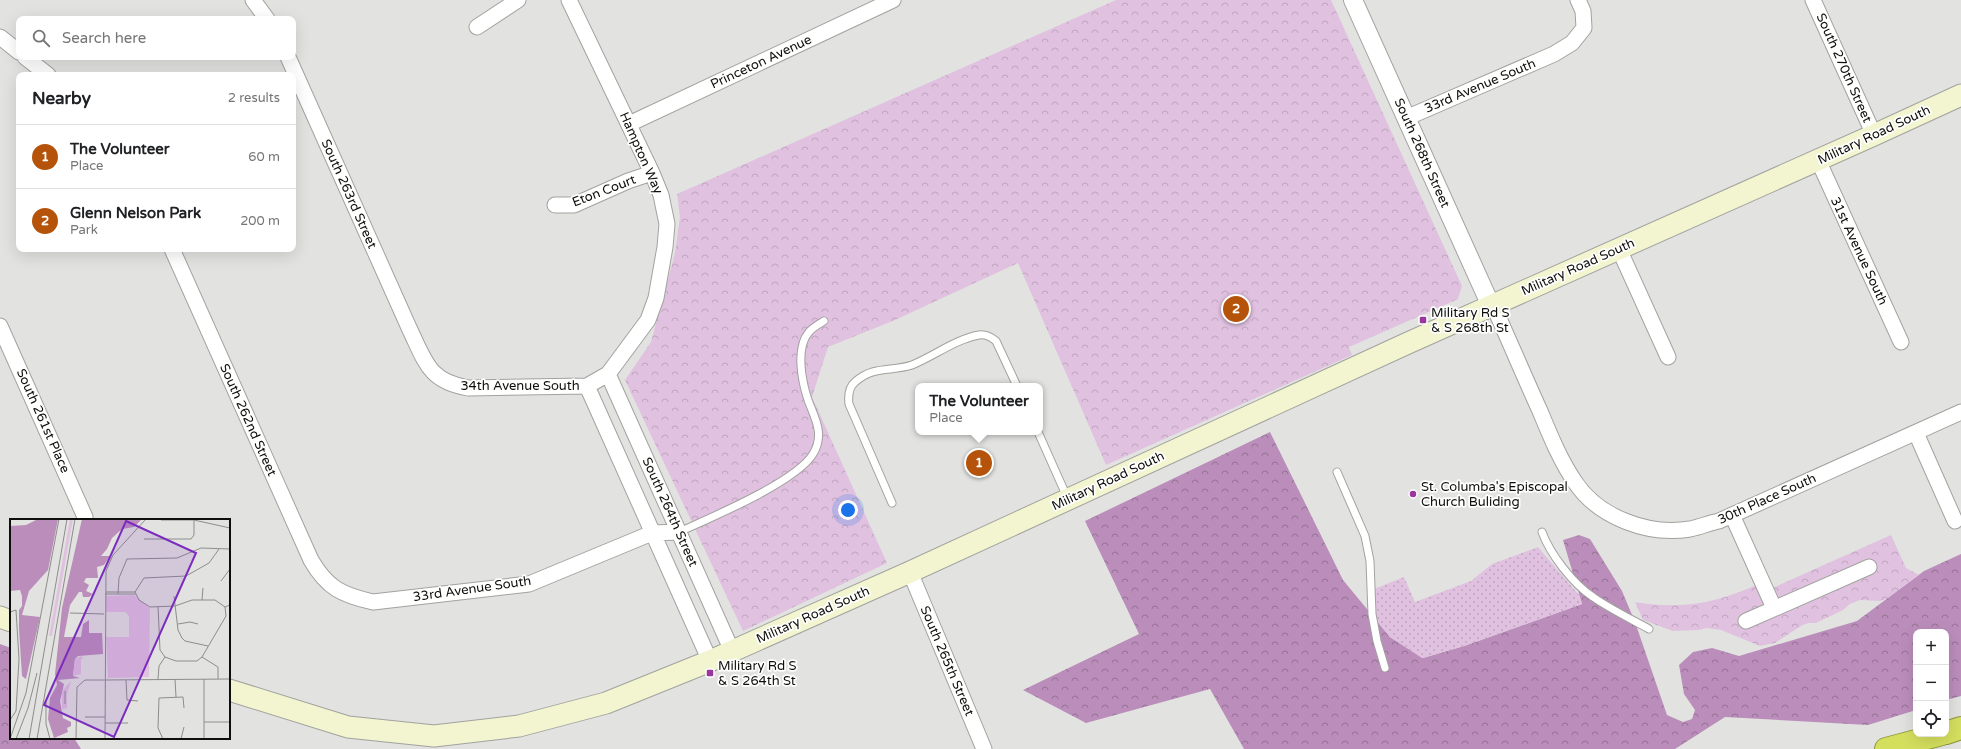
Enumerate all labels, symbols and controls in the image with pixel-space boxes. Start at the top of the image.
street label: South 270th Street [1813,11,1875,125]
search box [16,16,296,60]
icon: search [30,27,52,49]
text: Search here [62,29,146,47]
street label: Princeton Avenue [708,32,814,92]
street label: 33rd Avenue South [1422,55,1538,117]
text: Nearby [32,88,91,109]
text: 2 results [228,90,280,106]
street label: South 268th Street [1391,96,1453,210]
street label: Military Road South [1815,102,1933,168]
street label: Hampton Way [616,110,666,197]
street label: South 263rd Street [318,137,380,251]
text: The Volunteer [70,140,169,158]
text: 1 [41,149,49,165]
text: 60 m [248,149,280,165]
text: Place [70,158,103,174]
street label: Eton Court [570,172,638,210]
street label: 31st Avenue South [1827,194,1891,308]
text: Glenn Nelson Park [70,204,201,222]
text: 2 [41,213,49,229]
text: 200 m [240,213,280,229]
text: Park [70,222,98,238]
street label: Military Road South [1519,235,1637,299]
pin: 2 [1223,294,1249,324]
place label: Military Rd S & S 268th St [1431,305,1510,336]
marker: Military Rd S & S 268th St [1418,315,1428,325]
street label: South 262nd Street [216,361,280,479]
street label: South 261st Place [13,366,73,476]
street label: 34th Avenue South [460,378,580,394]
popup [915,383,1043,435]
text: The Volunteer [929,392,1029,410]
text: Place [929,410,963,426]
pin: 1 [966,448,992,478]
street label: Military Road South [1049,448,1167,514]
street label: South 264th Street [639,455,701,569]
street label: 30th Place South [1715,470,1819,528]
place label: St. Columba's Episcopal Church Buliding [1421,479,1568,510]
marker: St. Columba's Episcopal Church Buliding [1408,489,1418,499]
your location [838,500,858,520]
inset map [10,519,230,739]
street label: 33rd Avenue South [412,573,532,605]
street label: Military Road South [754,583,872,647]
street label: South 265th Street [917,604,977,718]
map controls [1913,629,1949,737]
button: + [1913,629,1949,665]
place label: Military Rd S & S 264th St [718,658,797,689]
button: − [1913,665,1949,701]
marker: Military Rd S & S 264th St [705,668,715,678]
button: locate [1913,701,1949,737]

